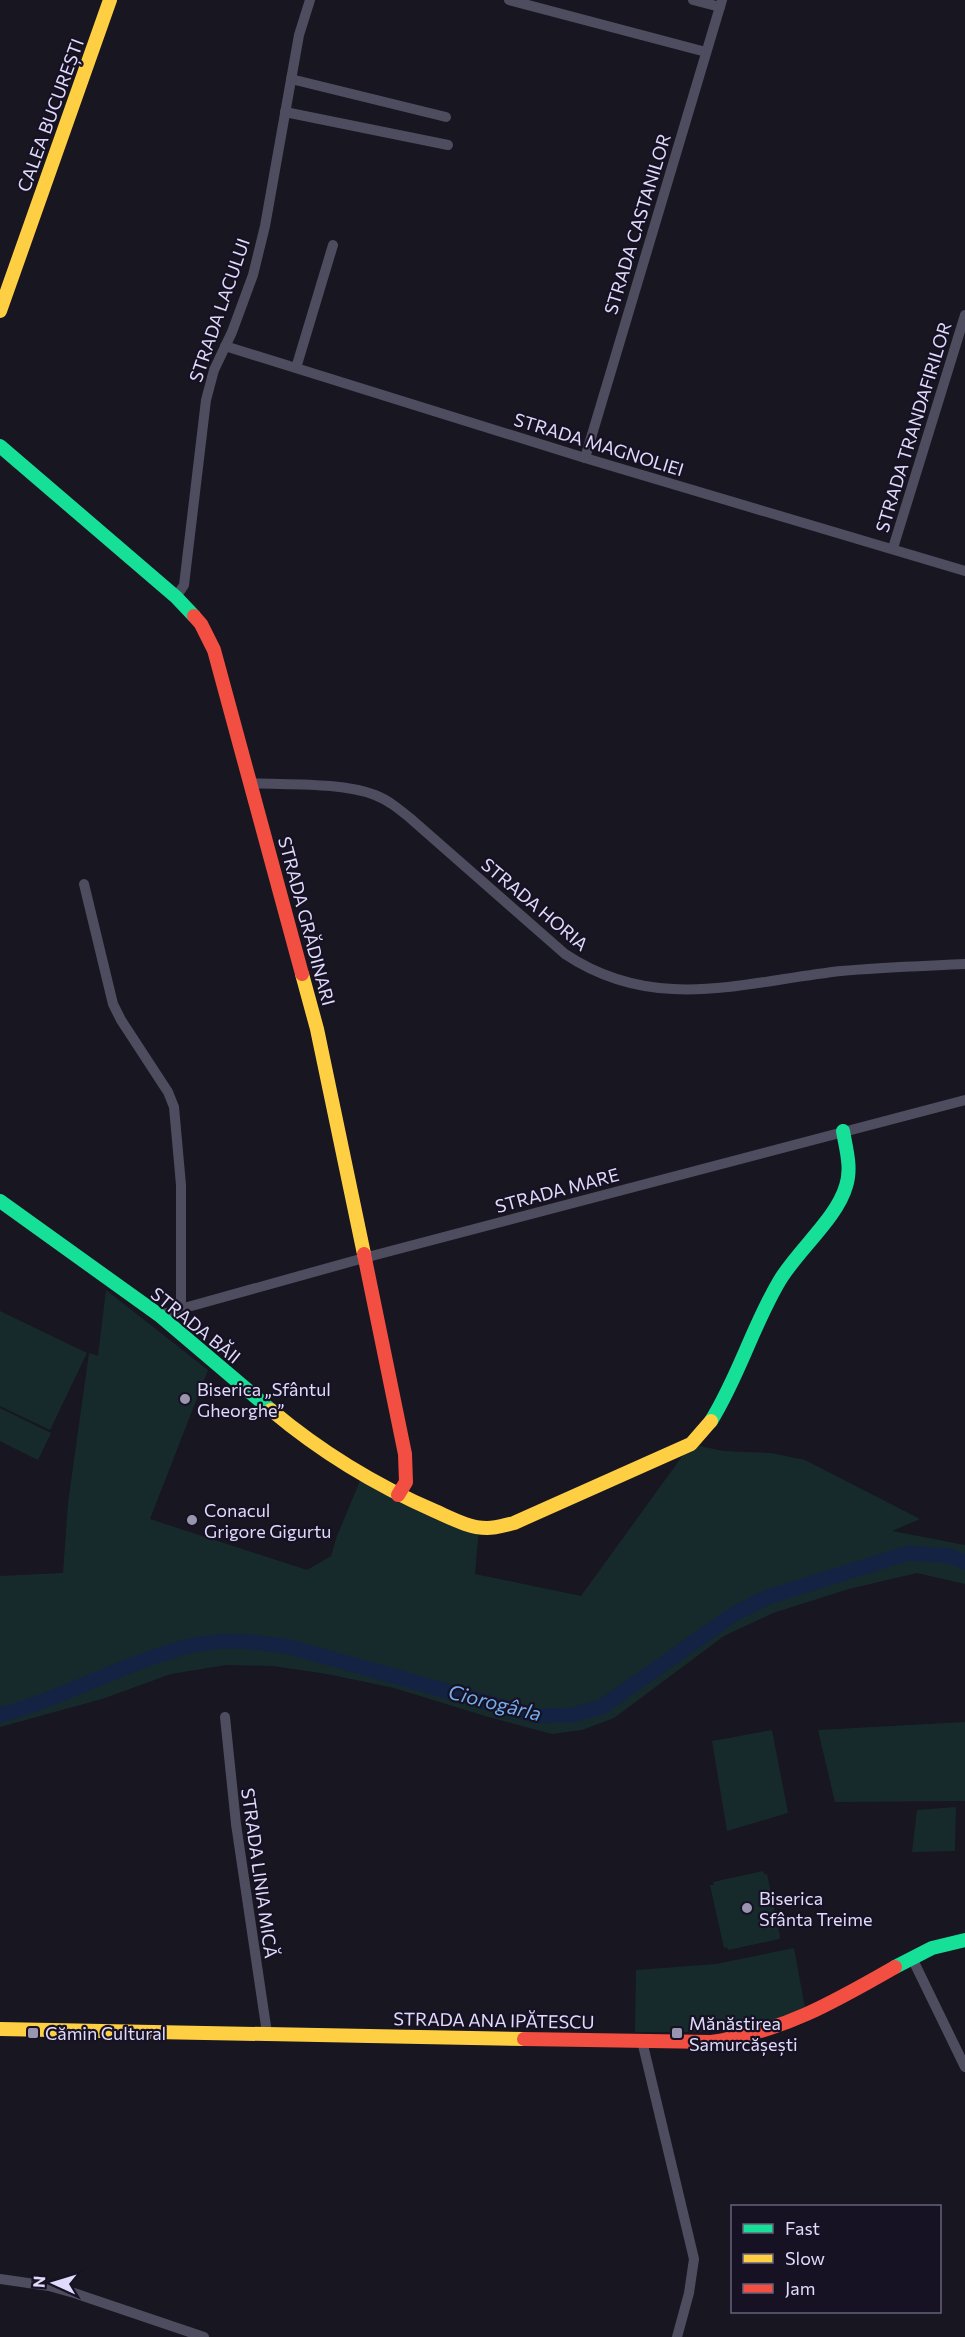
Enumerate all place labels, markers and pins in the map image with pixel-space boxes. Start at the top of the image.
place label: Biserica „Sfântul Gheorghe” [197,1378,331,1421]
marker: Biserica „Sfântul Gheorghe” [178,1392,192,1406]
place label: Conacul Grigore Gigurtu [204,1499,331,1542]
marker: Conacul Grigore Gigurtu [185,1513,199,1527]
place label: Biserica Sfânta Treime [759,1887,872,1930]
marker: Biserica Sfânta Treime [740,1901,754,1915]
place label: Mănăstirea Samurcășești [689,2012,798,2056]
place label: Cămin Cultural [45,2022,166,2044]
marker: Cămin Cultural [26,2026,40,2040]
marker: Mănăstirea Samurcășești [670,2026,684,2040]

